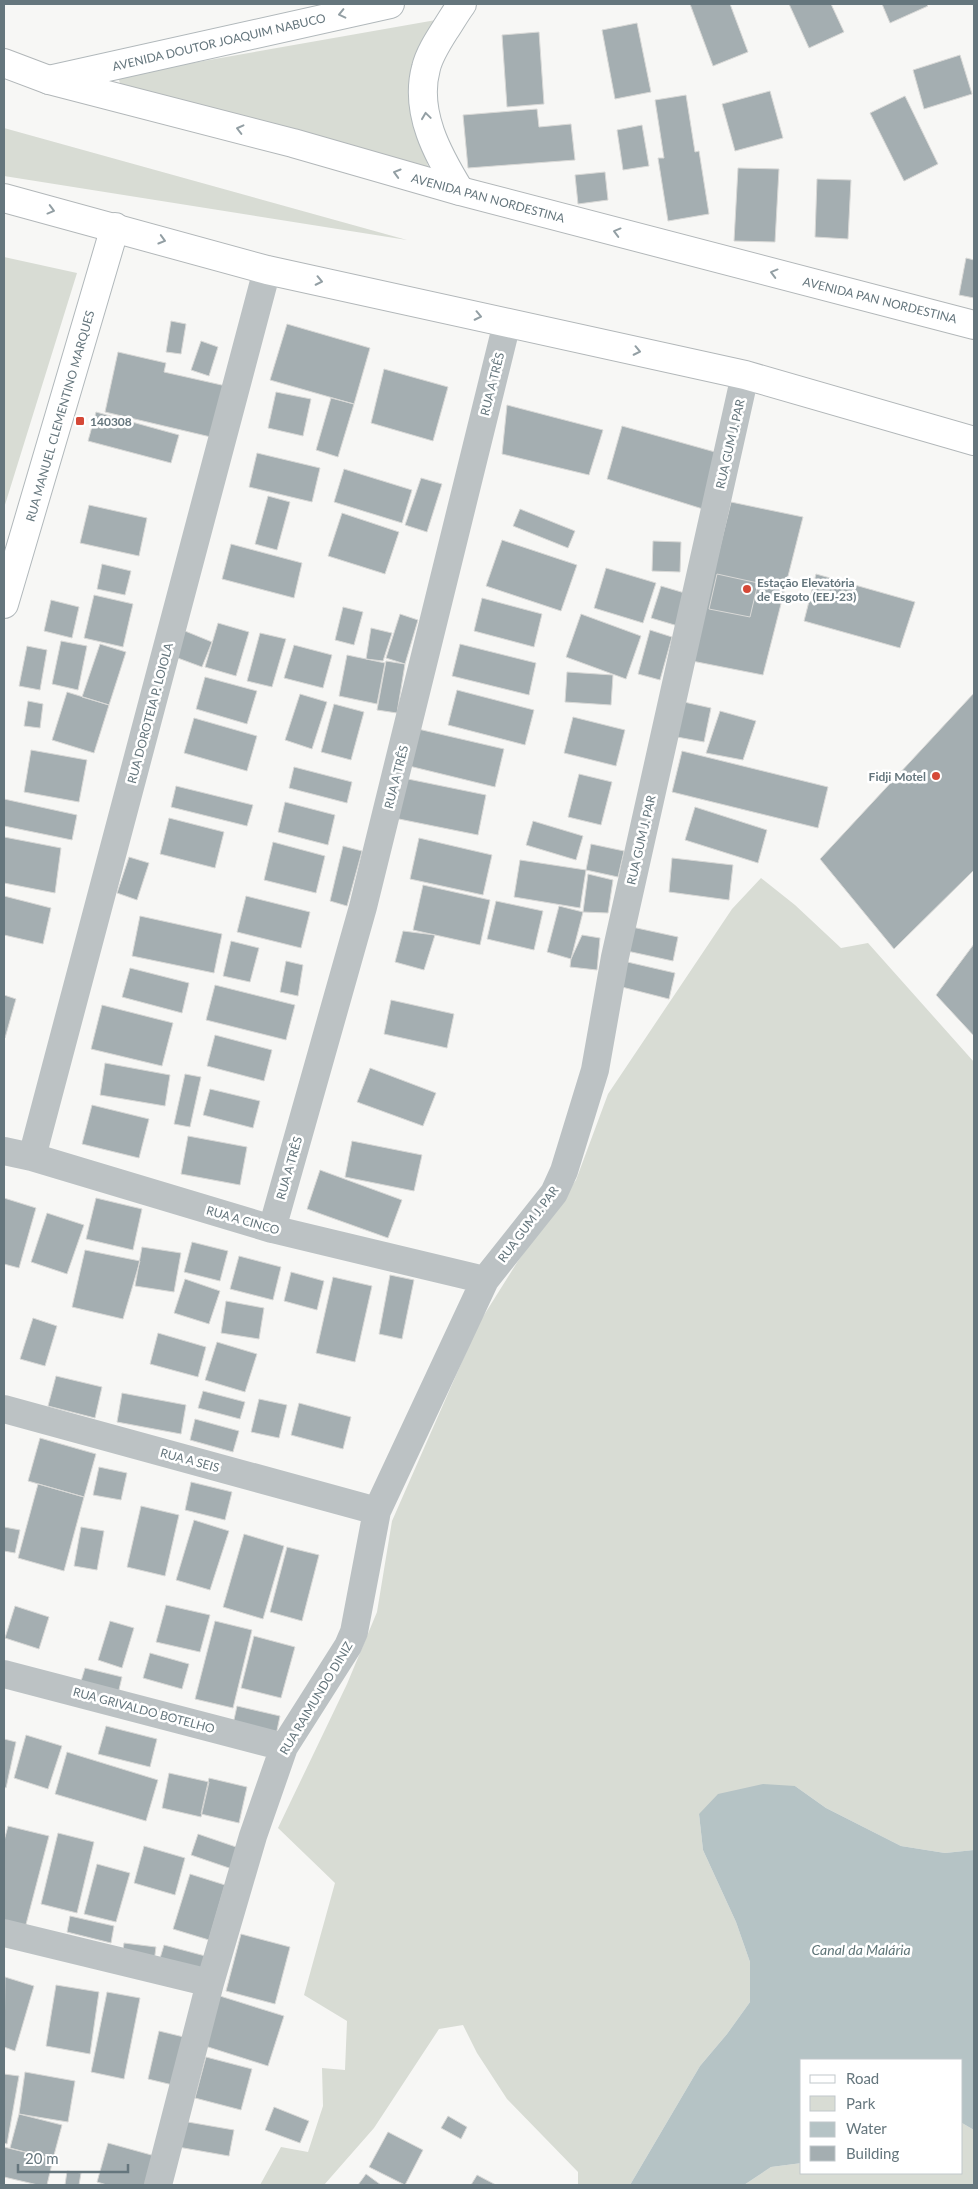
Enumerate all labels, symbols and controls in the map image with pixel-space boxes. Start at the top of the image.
one-way arrow [338,9,347,19]
street label: AVENIDA DOUTOR JOAQUIM NABUCO [111,10,328,74]
one-way arrow [421,112,432,120]
one-way arrow [236,124,245,135]
one-way arrow [393,168,401,178]
street label: AVENIDA PAN NORDESTINA [410,170,567,226]
one-way arrow [47,204,55,215]
one-way arrow [613,227,622,238]
one-way arrow [158,235,166,245]
one-way arrow [770,268,779,279]
street label: AVENIDA PAN NORDESTINA [801,274,959,327]
one-way arrow [315,276,324,286]
street label: RUA MANUEL CLEMENTINO MARQUES [23,309,97,523]
one-way arrow [474,310,483,321]
one-way arrow [632,345,641,356]
street label: RUA A TRÊS [477,351,507,417]
street label: RUA GUM J. PAR [712,397,748,490]
place label: 140308 [90,414,132,429]
marker: 140308 [74,415,86,427]
place label: Estação Elevatória de Esgoto (EEJ-23) [757,575,856,604]
marker: Estação Elevatória de Esgoto (EEJ-23) [741,583,753,595]
street label: RUA DOROTEIA P. LOIOLA [124,640,176,785]
street label: RUA A TRÊS [381,744,411,810]
place label: Fidji Motel [869,769,926,784]
marker: Fidji Motel [930,770,942,782]
street label: RUA GUM J. PAR [623,793,659,886]
street label: RUA A TRÊS [273,1135,305,1201]
street label: RUA GUM J. PAR [494,1183,562,1265]
street label: RUA A CINCO [205,1202,282,1238]
street label: RUA A SEIS [159,1445,221,1475]
street label: RUA RAIMUNDO DINIZ [276,1639,356,1757]
street label: RUA GRIVALDO BOTELHO [72,1684,217,1736]
water label: Canal da Malária [811,1941,911,1958]
legend [800,2059,963,2174]
text: Road [846,2069,879,2087]
text: Park [846,2094,876,2112]
text: Water [846,2119,887,2137]
scale bar [18,2142,128,2174]
text: Building [846,2144,899,2162]
text: 20 m [25,2149,59,2167]

